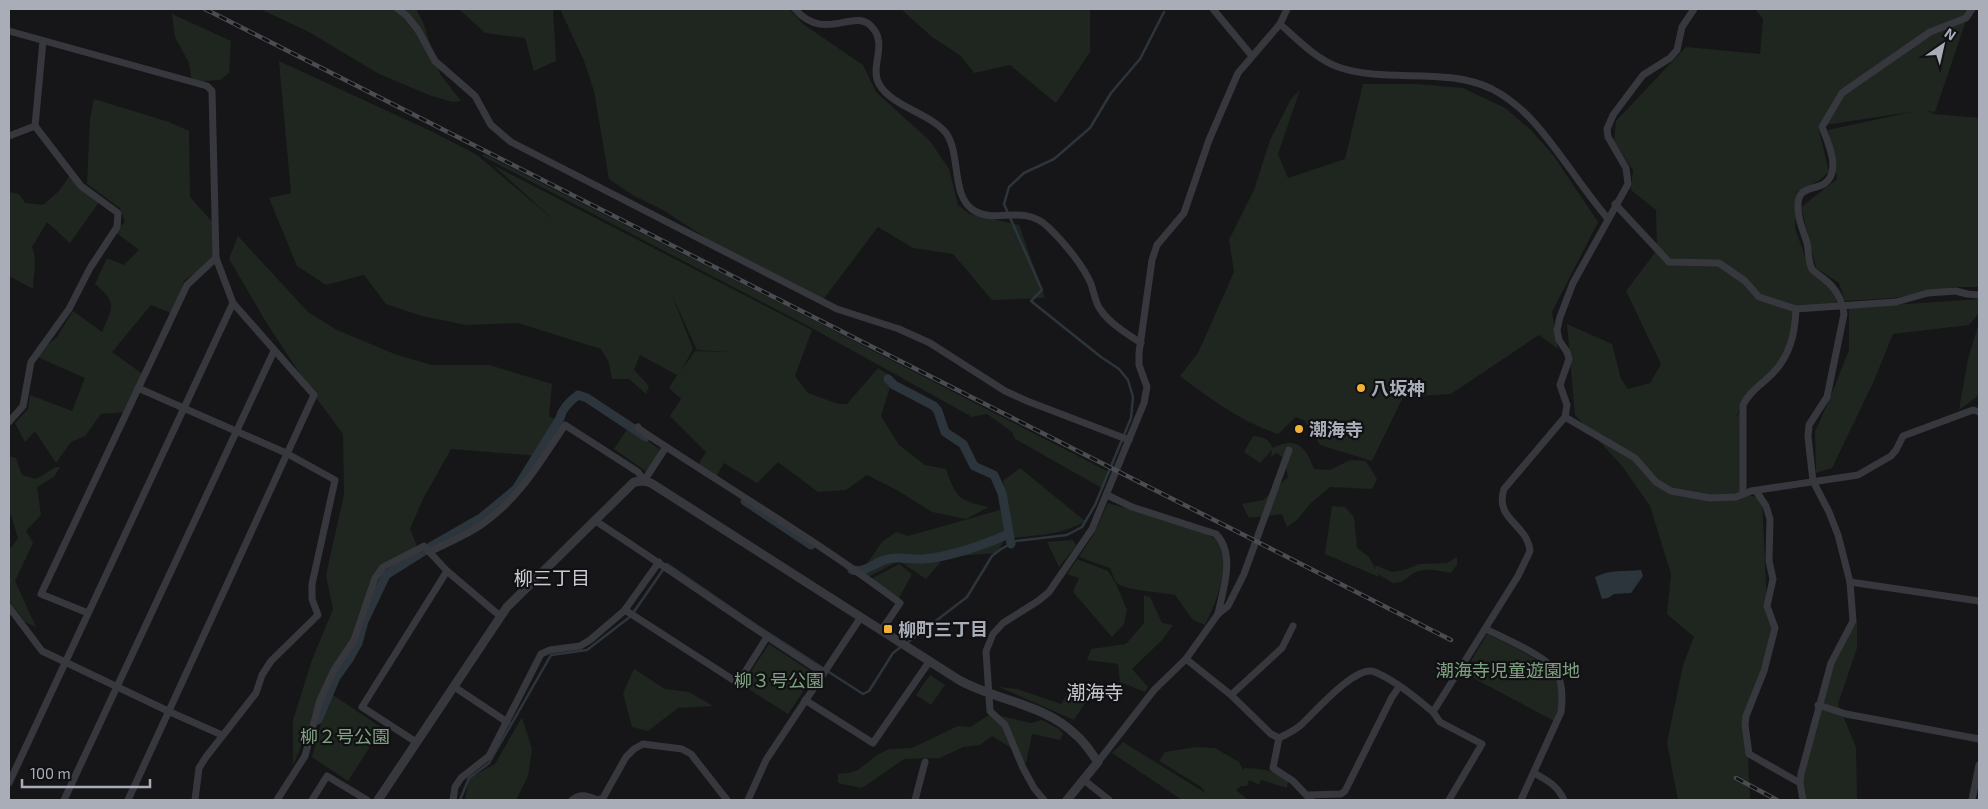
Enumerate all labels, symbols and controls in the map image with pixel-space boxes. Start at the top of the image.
north arrow [1918,20,1968,70]
text: N [1942,24,1959,44]
place label: 八坂神 [1371,377,1425,399]
marker: 八坂神 [1355,382,1367,394]
place label: 潮海寺 [1309,418,1363,440]
marker: 潮海寺 [1293,423,1305,435]
district label: 柳三丁目 [514,566,590,589]
place label: 柳町三丁目 [898,618,988,640]
marker: 柳町三丁目 [882,623,894,635]
park label: 潮海寺児童遊園地 [1436,659,1580,681]
park label: 柳３号公園 [734,669,824,691]
district label: 潮海寺 [1066,680,1124,703]
park label: 柳２号公園 [300,725,390,747]
scale bar [22,756,150,788]
text: 100 m [30,764,71,782]

